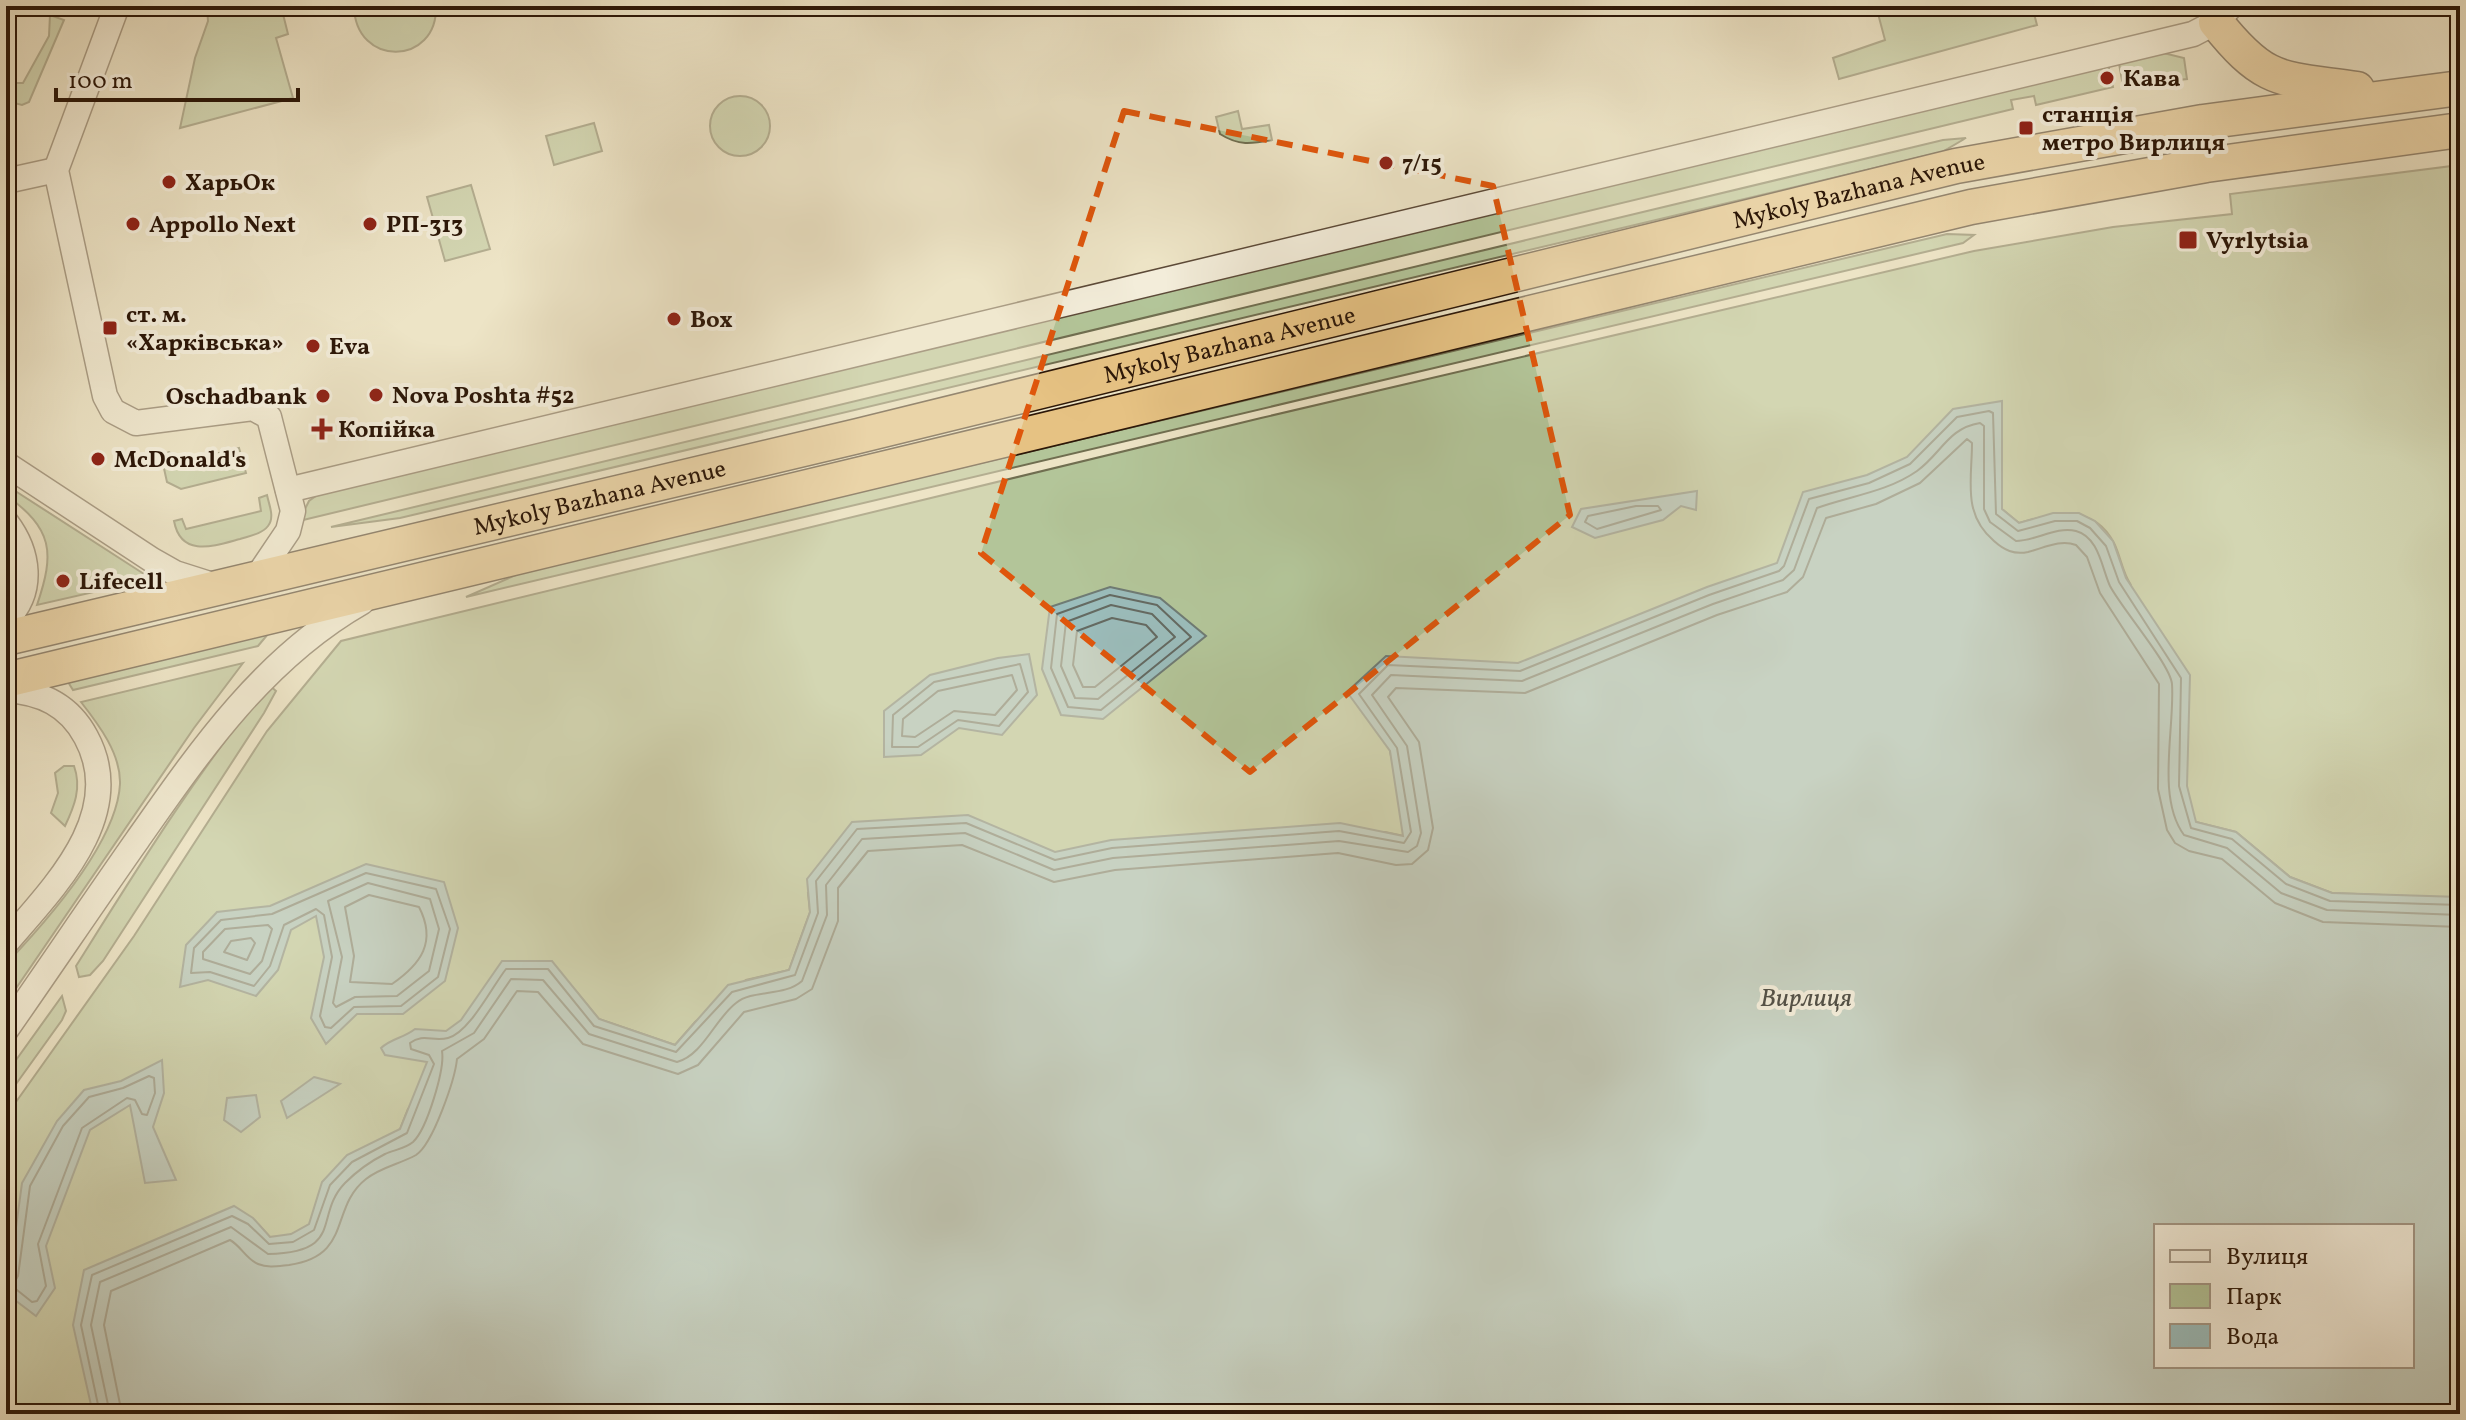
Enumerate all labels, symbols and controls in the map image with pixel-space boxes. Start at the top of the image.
scale bar [56,52,298,102]
place label: Кава [2123,63,2181,97]
text: 100 m [68,65,133,99]
marker: Кава [2098,69,2116,87]
place label: станція метро Вирлиця [2042,99,2225,161]
marker: станція метро Вирлиця [2017,119,2035,137]
street label: Mykoly Bazhana Avenue [1729,146,1988,239]
place label: 7/15 [1402,148,1442,182]
marker: 7/15 [1377,154,1395,172]
place label: ХарьОк [185,167,275,201]
marker: ХарьОк [160,173,178,191]
place label: Appollo Next [149,209,296,243]
place label: РП-313 [386,209,463,243]
marker: Appollo Next [124,215,142,233]
marker: РП-313 [361,215,379,233]
place label: Vyrlytsia [2206,225,2309,259]
marker: Vyrlytsia [2177,229,2199,251]
place label: ст. м. «Харківська» [126,299,284,361]
street label: Mykoly Bazhana Avenue [1100,299,1359,394]
place label: Box [690,304,733,338]
marker: Box [665,310,683,328]
marker: ст. м. «Харківська» [101,319,119,337]
place label: Eva [329,331,370,365]
marker: Eva [304,337,322,355]
place label: Nova Poshta #52 [392,380,575,414]
place label: Oschadbank [166,381,307,415]
marker: Nova Poshta #52 [367,386,385,404]
marker: Oschadbank [314,387,332,405]
place label: Копійка [338,414,435,448]
marker: Копійка [313,420,331,438]
place label: McDonald's [114,444,246,478]
marker: McDonald's [89,450,107,468]
street label: Mykoly Bazhana Avenue [470,453,730,546]
place label: Lifecell [79,566,163,600]
marker: Lifecell [54,572,72,590]
water label: Вирлиця [1760,981,1852,1017]
legend [2154,1224,2414,1368]
text: Вулиця [2226,1241,2308,1275]
text: Парк [2226,1281,2282,1315]
text: Вода [2226,1321,2279,1355]

